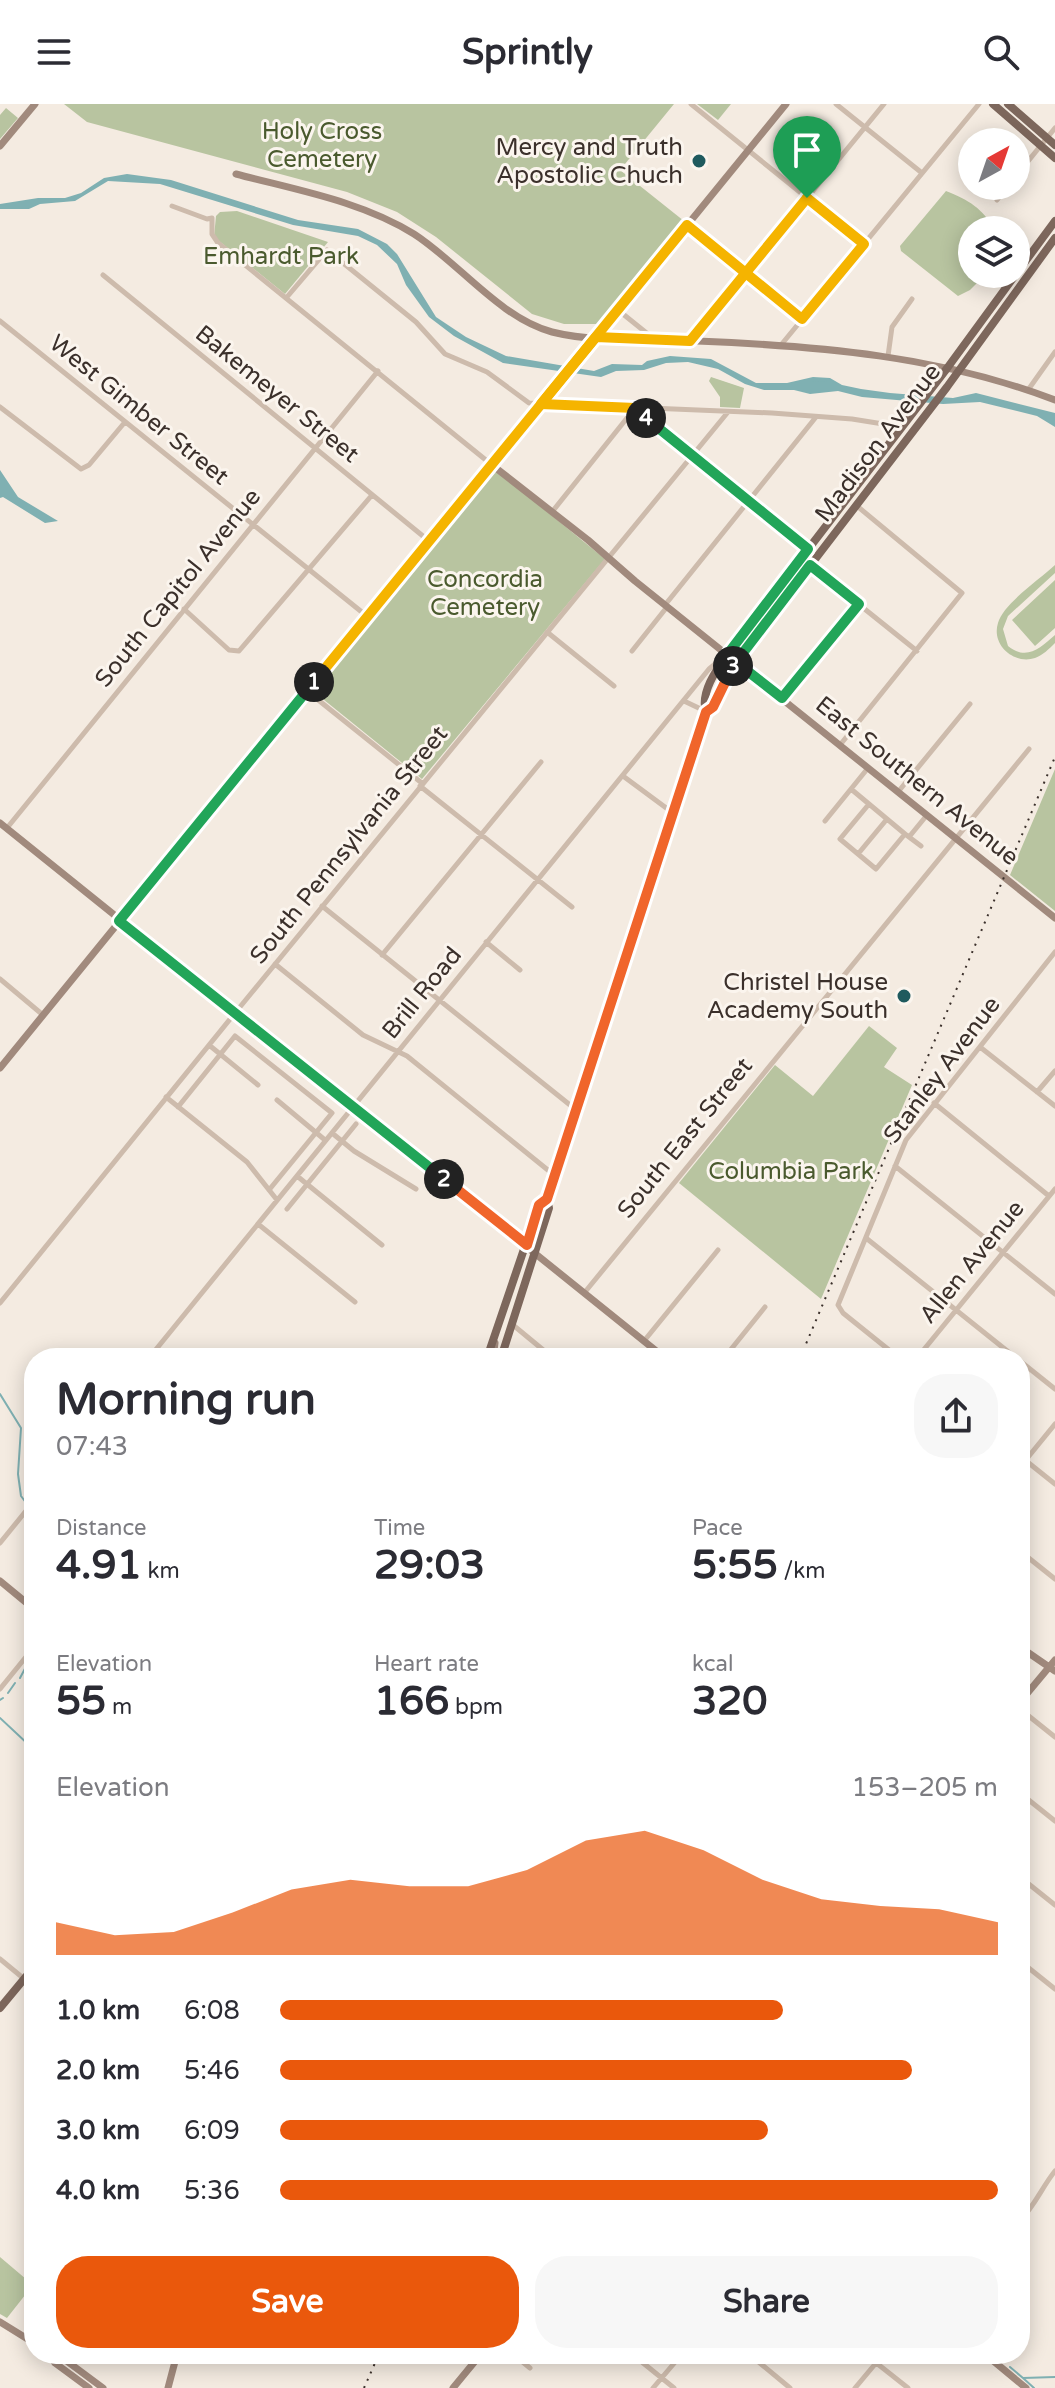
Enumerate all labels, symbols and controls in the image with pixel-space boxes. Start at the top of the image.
icon: menu [32,30,76,74]
icon: search [979,30,1023,74]
text: Sprintly [462,31,593,74]
pin [773,116,841,198]
park label: Holy Cross Cemetery [262,117,382,174]
icon: arrive [785,128,829,172]
north arrow [958,128,1030,200]
map controls [958,128,1030,288]
place label: Mercy and Truth Apostolic Chuch [496,133,683,190]
marker: Mercy and Truth Apostolic Chuch [690,152,708,170]
button: layers [958,216,1030,288]
park label: Emhardt Park [203,242,359,271]
street label: Bakemeyer Street [189,319,365,469]
street label: West Gimber Street [43,329,235,491]
street label: Madison Avenue [809,358,947,528]
pin: 4 [626,398,666,438]
text: 4 [639,405,653,431]
street label: South Capitol Avenue [89,483,267,693]
park label: Concordia Cemetery [427,565,543,622]
pin: 3 [713,646,753,686]
text: 3 [726,653,740,679]
pin: 1 [294,662,334,702]
text: 1 [307,669,321,695]
street label: East Southern Avenue [810,690,1024,872]
street label: South Pennsylvania Street [244,720,454,970]
street label: Brill Road [376,941,468,1045]
place label: Christel House Academy South [707,968,888,1025]
marker: Christel House Academy South [895,987,913,1005]
street label: Stanley Avenue [877,991,1007,1149]
street label: South East Street [611,1052,759,1224]
park label: Columbia Park [708,1157,874,1186]
pin: 2 [424,1159,464,1199]
text: 2 [437,1166,451,1192]
street label: Allen Avenue [914,1195,1030,1329]
text: Morning run [56,1374,316,1427]
button: share [914,1374,998,1458]
text: 07:43 [56,1431,128,1462]
text: Distance [56,1515,147,1541]
text: Time [374,1515,425,1541]
text: Pace [692,1515,743,1541]
text: 4.91 [56,1541,142,1589]
text: 29:03 [374,1541,485,1589]
text: 5:55 [692,1541,778,1589]
text: km [142,1558,180,1584]
text: /km [778,1558,825,1584]
text: Elevation [56,1651,152,1677]
text: Heart rate [374,1651,479,1677]
text: kcal [692,1651,733,1677]
text: 55 [56,1677,106,1725]
text: 166 [374,1677,449,1725]
text: 320 [692,1677,767,1725]
text: m [106,1694,132,1720]
text: bpm [449,1694,503,1720]
text: Elevation [56,1772,170,1803]
text: 153–205 m [852,1772,998,1803]
text: 1.0 km [56,1995,140,2026]
text: 6:08 [184,1995,240,2026]
text: 2.0 km [56,2055,140,2086]
text: 5:46 [184,2055,240,2086]
text: 3.0 km [56,2115,140,2146]
text: 6:09 [184,2115,240,2146]
text: 4.0 km [56,2175,140,2206]
text: 5:36 [184,2175,240,2206]
button: Save [56,2256,519,2348]
button: Share [535,2256,998,2348]

